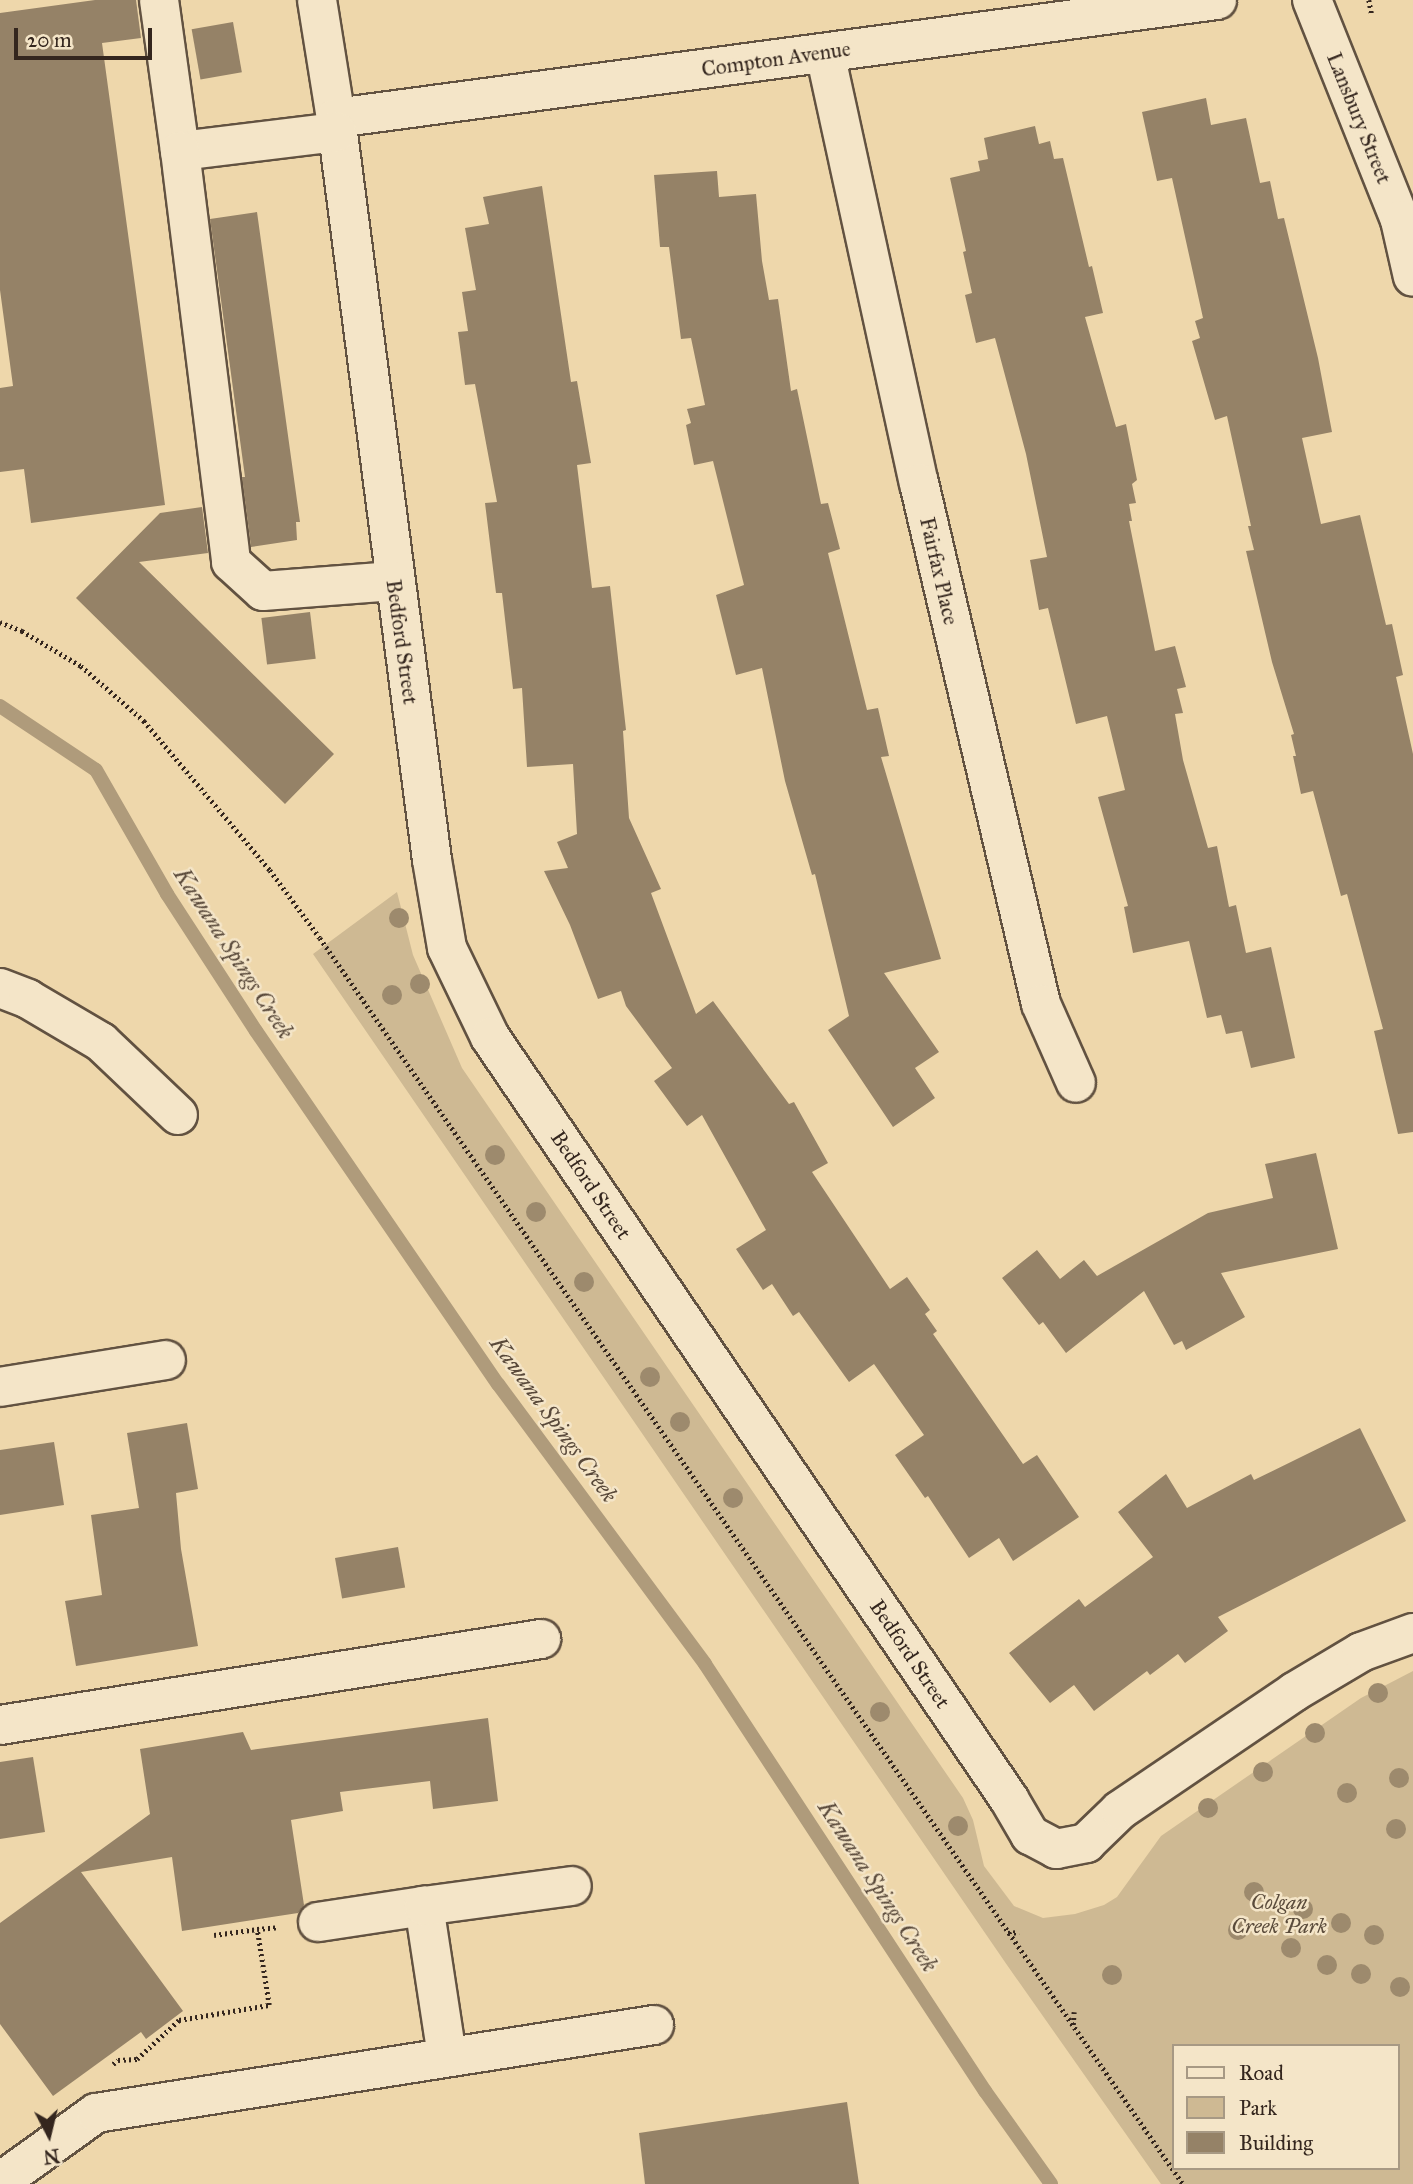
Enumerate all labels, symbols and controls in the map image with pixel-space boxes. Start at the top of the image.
scale bar [18,14,156,58]
text: 20 m [27,27,72,53]
street label: Compton Avenue [700,36,852,82]
street label: Lansbury Street [1321,49,1397,187]
street label: Fairfax Place [914,515,964,627]
street label: Bedford Street [381,578,423,706]
water label: Kawana Spings Creek [168,862,300,1044]
street label: Bedford Street [545,1126,637,1244]
water label: Kawana Spings Creek [484,1331,624,1507]
street label: Bedford Street [864,1595,956,1713]
water label: Kawana Spings Creek [812,1795,944,1977]
park label: Colgan Creek Park [1231,1889,1327,1939]
legend [1172,2044,1399,2170]
text: Road [1239,2060,1284,2086]
text: Park [1239,2095,1277,2121]
north arrow [14,2100,84,2170]
text: Building [1239,2130,1313,2156]
text: N [42,2144,61,2169]

